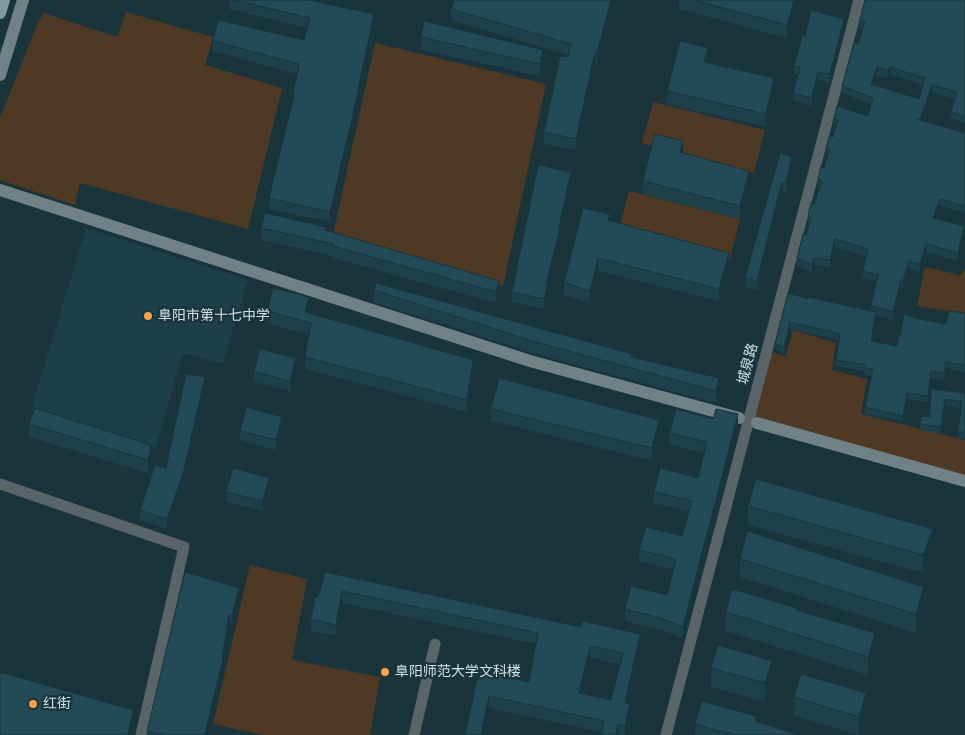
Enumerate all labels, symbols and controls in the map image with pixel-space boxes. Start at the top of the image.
place label: 阜阳市第十七中学 [158,308,270,324]
marker: 阜阳市第十七中学 [142,310,154,322]
street label: 城泉路 [734,342,762,386]
place label: 阜阳师范大学文科楼 [395,664,521,680]
marker: 阜阳师范大学文科楼 [379,666,391,678]
place label: 红街 [43,696,71,712]
marker: 红街 [27,698,39,710]

